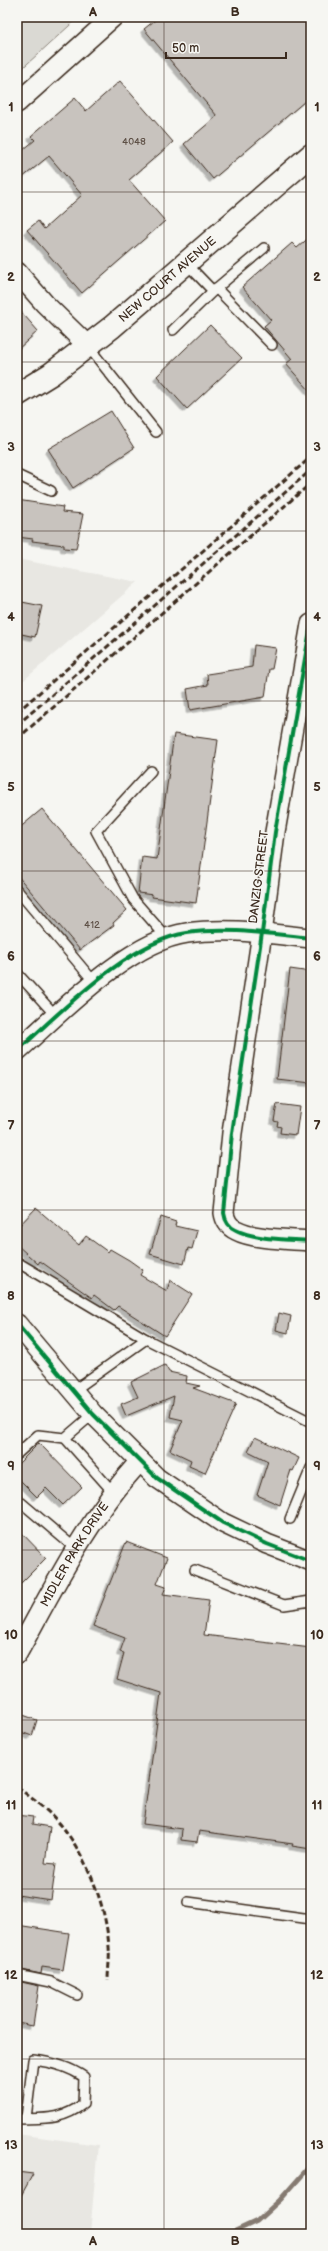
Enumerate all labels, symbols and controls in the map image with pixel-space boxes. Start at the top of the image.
text: A [88,4,97,20]
text: B [230,4,240,20]
scale bar [166,34,286,60]
text: 50 m [172,41,199,56]
text: 1 [8,99,14,115]
text: 1 [314,99,320,115]
house number: 4048 [122,136,146,148]
street label: NEW COURT AVENUE [115,233,219,325]
text: 2 [7,269,15,285]
text: 2 [313,269,321,285]
text: 3 [7,439,15,455]
text: 3 [313,439,321,455]
text: 4 [7,609,15,625]
text: 4 [313,609,321,625]
text: 5 [7,779,15,795]
text: 5 [313,779,321,795]
street label: DANZIG STREET [246,829,272,924]
house number: 412 [84,919,100,931]
text: 6 [7,948,15,964]
text: 6 [313,948,321,964]
text: 7 [7,1118,15,1134]
text: 7 [313,1118,321,1134]
text: 8 [7,1288,15,1304]
text: 8 [313,1288,321,1304]
text: 9 [7,1458,15,1474]
text: 9 [313,1458,321,1474]
street label: MIDLER PARK DRIVE [37,1499,112,1609]
text: 10 [4,1627,18,1643]
text: 10 [310,1627,324,1643]
text: 11 [6,1797,16,1813]
text: 11 [312,1797,322,1813]
text: 12 [4,1967,18,1983]
text: 12 [310,1967,324,1983]
text: 13 [4,2137,18,2153]
text: 13 [310,2137,324,2153]
text: A [88,2233,97,2249]
text: B [230,2233,240,2249]

